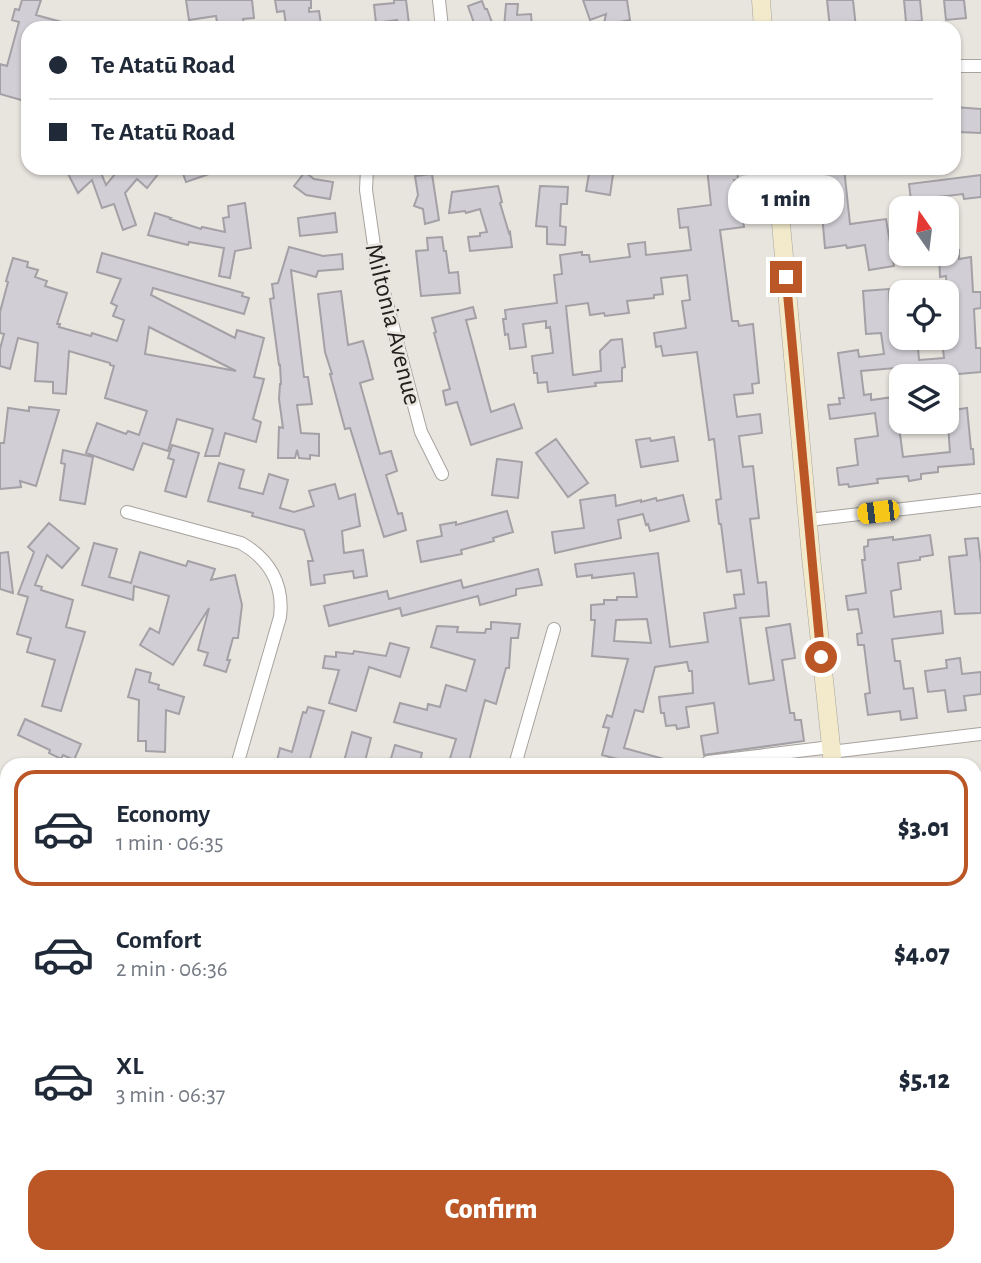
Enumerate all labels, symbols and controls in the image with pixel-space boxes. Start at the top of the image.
text: Te Atatū Road [91,52,235,78]
text: Te Atatū Road [91,119,235,145]
callout: 1 min [728,176,844,224]
text: 1 min [762,188,810,211]
north arrow [889,196,959,266]
map controls [889,196,959,434]
street label: Miltonia Avenue [360,241,426,408]
route end [770,261,802,293]
button: locate [889,280,959,350]
button: layers [889,364,959,434]
car [856,499,901,525]
route start [805,641,837,673]
icon: car [32,797,95,860]
text: Economy [116,801,210,827]
text: $3.01 [898,815,950,841]
text: 1 min · 06:35 [116,832,224,855]
icon: car [32,923,95,986]
text: Comfort [116,927,201,953]
text: $4.07 [894,941,950,967]
text: 2 min · 06:36 [116,958,227,981]
icon: car [32,1049,95,1112]
text: XL [116,1053,143,1079]
text: $5.12 [899,1067,950,1093]
text: 3 min · 06:37 [116,1084,225,1107]
button: Confirm [28,1170,954,1250]

